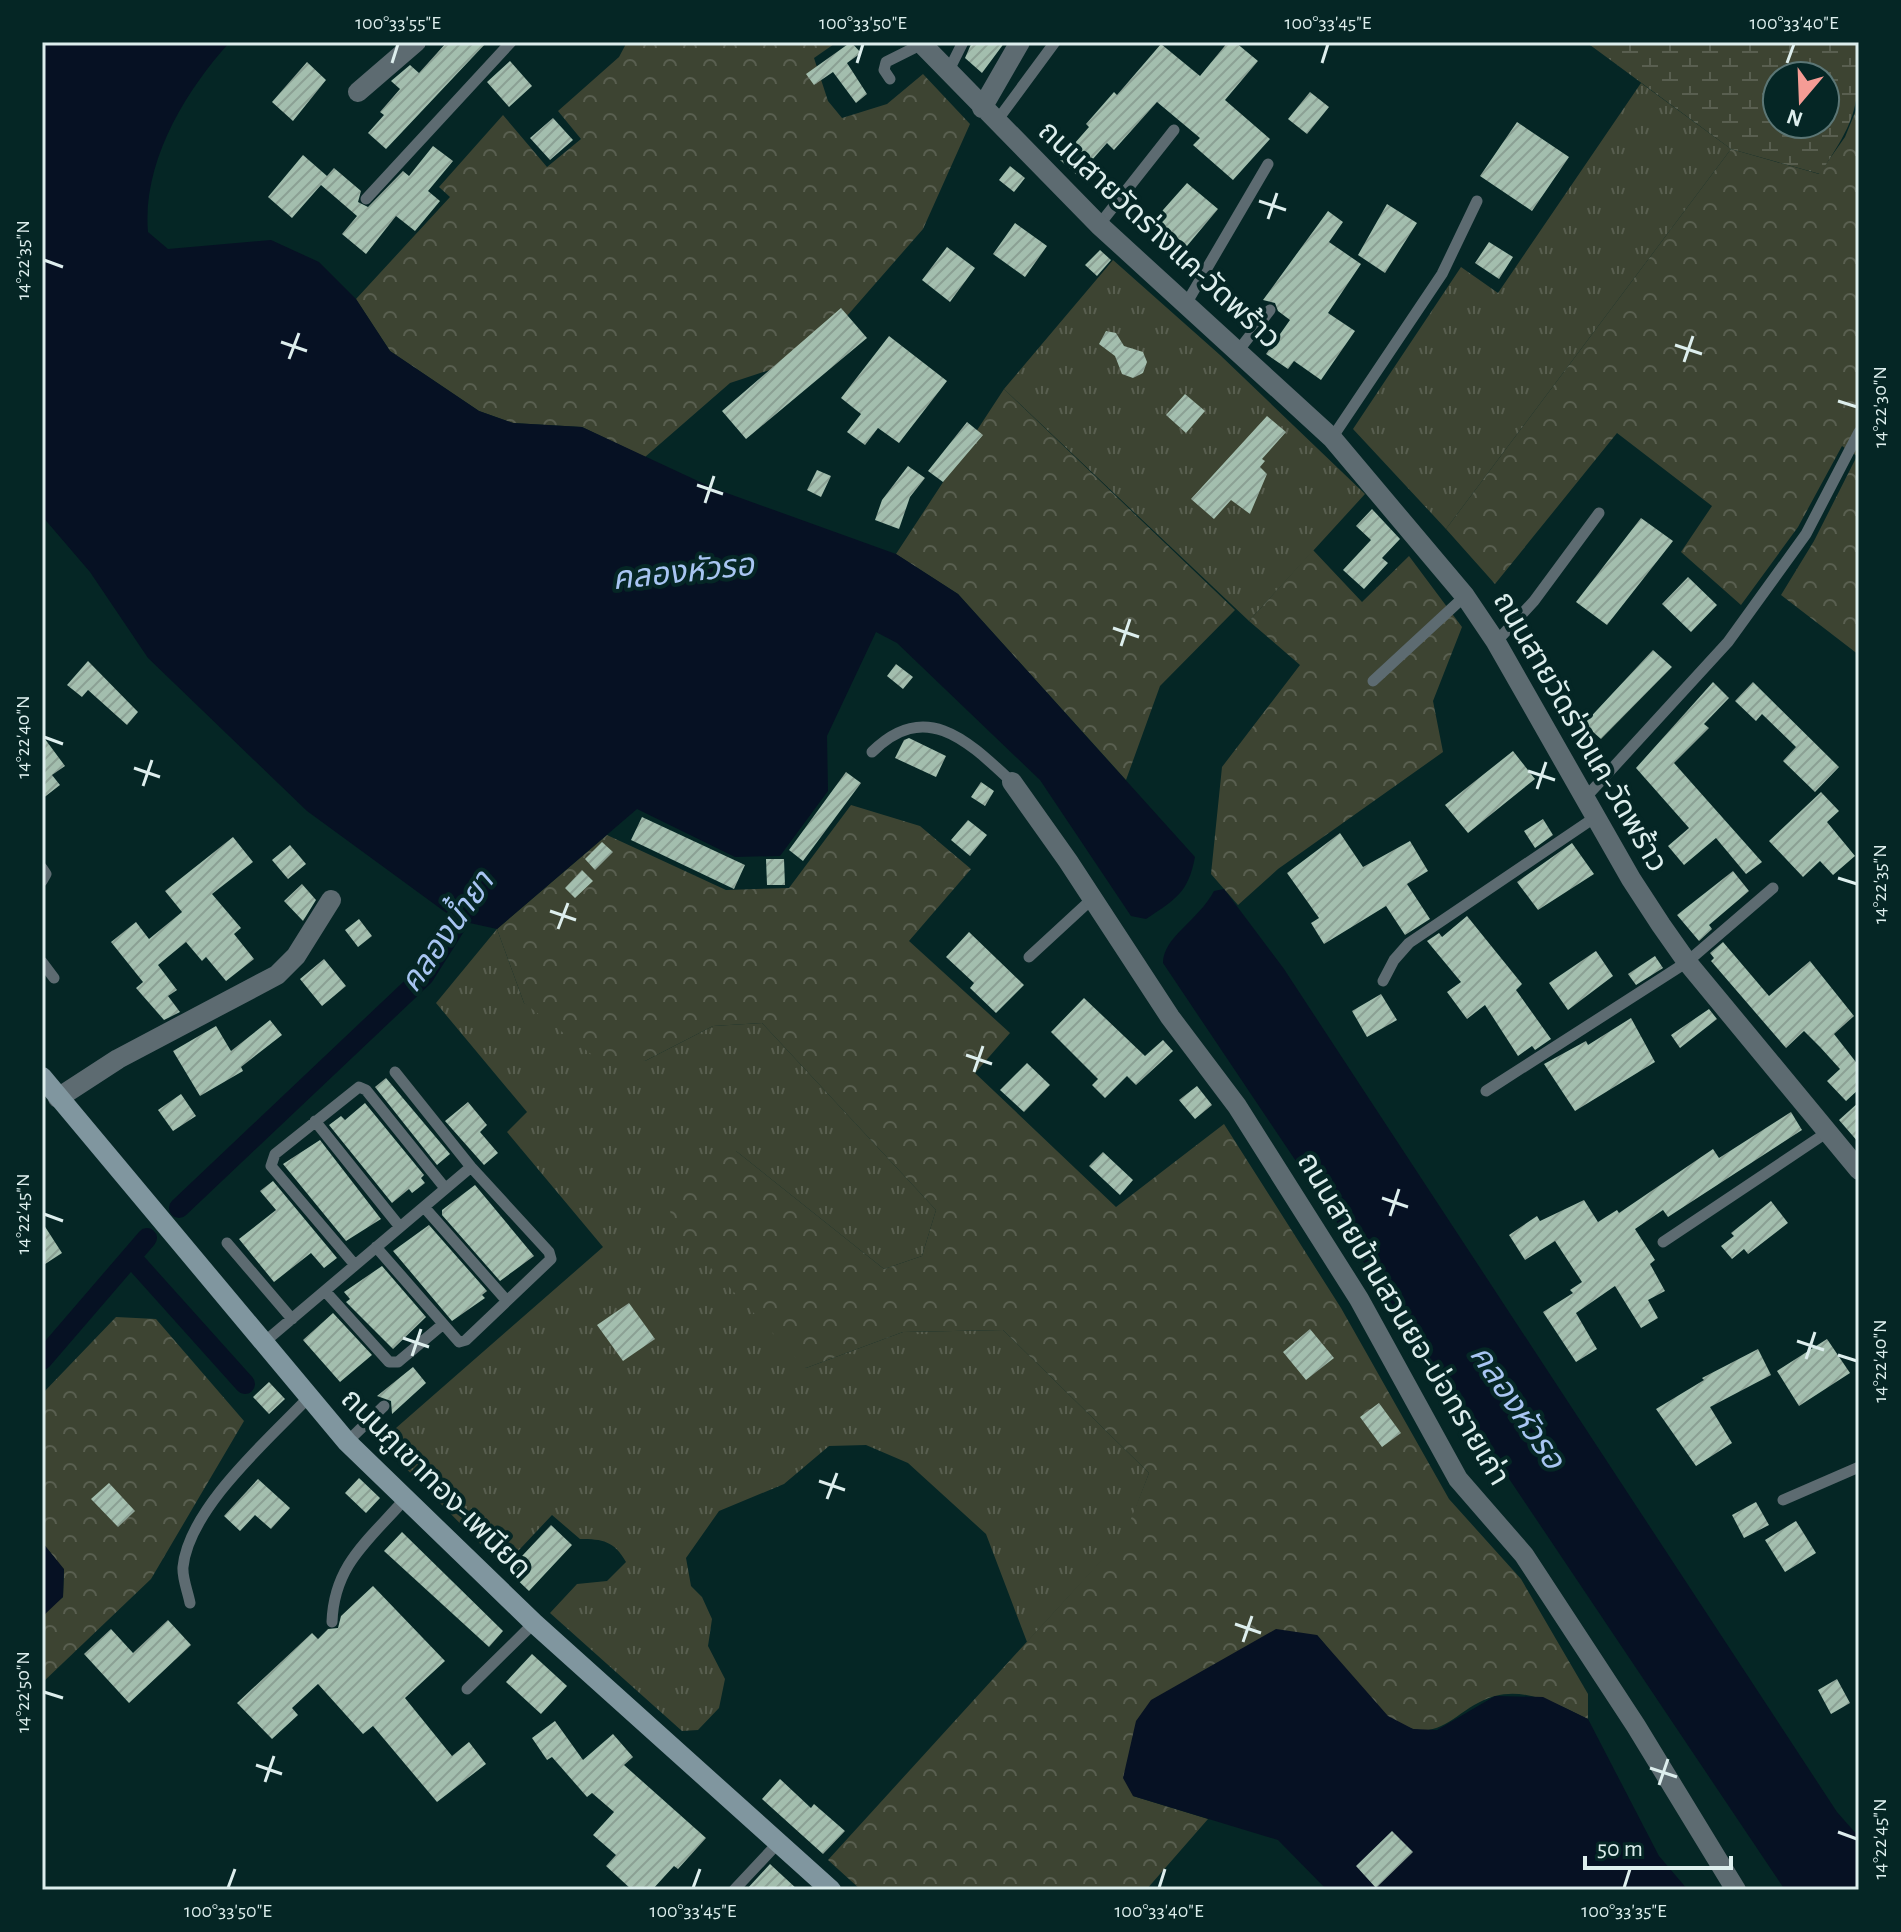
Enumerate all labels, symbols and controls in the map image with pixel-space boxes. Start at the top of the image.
text: 100°33'55"E [355,13,441,33]
text: 100°33'50"E [819,13,907,33]
text: 100°33'45"E [1285,13,1372,33]
text: 100°33'40"E [1749,13,1839,33]
north arrow [1761,60,1841,140]
text: N [1784,105,1806,131]
street label: ถนนสายวัดร่างแค-วัดพร้าว [1032,114,1287,354]
text: 14°22'35"N [13,220,33,300]
text: 14°22'30"N [1870,366,1890,448]
water label: คลองหัวรอ [611,548,757,595]
street label: ถนนสายวัดร่างแค-วัดพร้าว [1487,586,1674,877]
text: 14°22'40"N [13,695,33,779]
text: 14°22'35"N [1870,844,1890,924]
water label: คลองน้ำยา [389,861,501,998]
street label: ถนนสายบ้านสวนยอ-บ่อทรายเก่า [1292,1146,1516,1491]
text: 14°22'45"N [13,1173,33,1255]
text: 14°22'40"N [1870,1319,1890,1403]
water label: คลองหัวรอ [1464,1339,1571,1476]
street label: ถนนภูเขาทอง-เพนียด [334,1383,537,1586]
text: 14°22'50"N [13,1651,33,1733]
text: 14°22'45"N [1870,1798,1890,1880]
scale bar [1585,1820,1731,1870]
text: 50 m [1597,1837,1643,1861]
text: 100°33'50"E [184,1901,272,1921]
text: 100°33'45"E [650,1901,737,1921]
text: 100°33'40"E [1114,1901,1204,1921]
text: 100°33'35"E [1581,1901,1667,1921]

